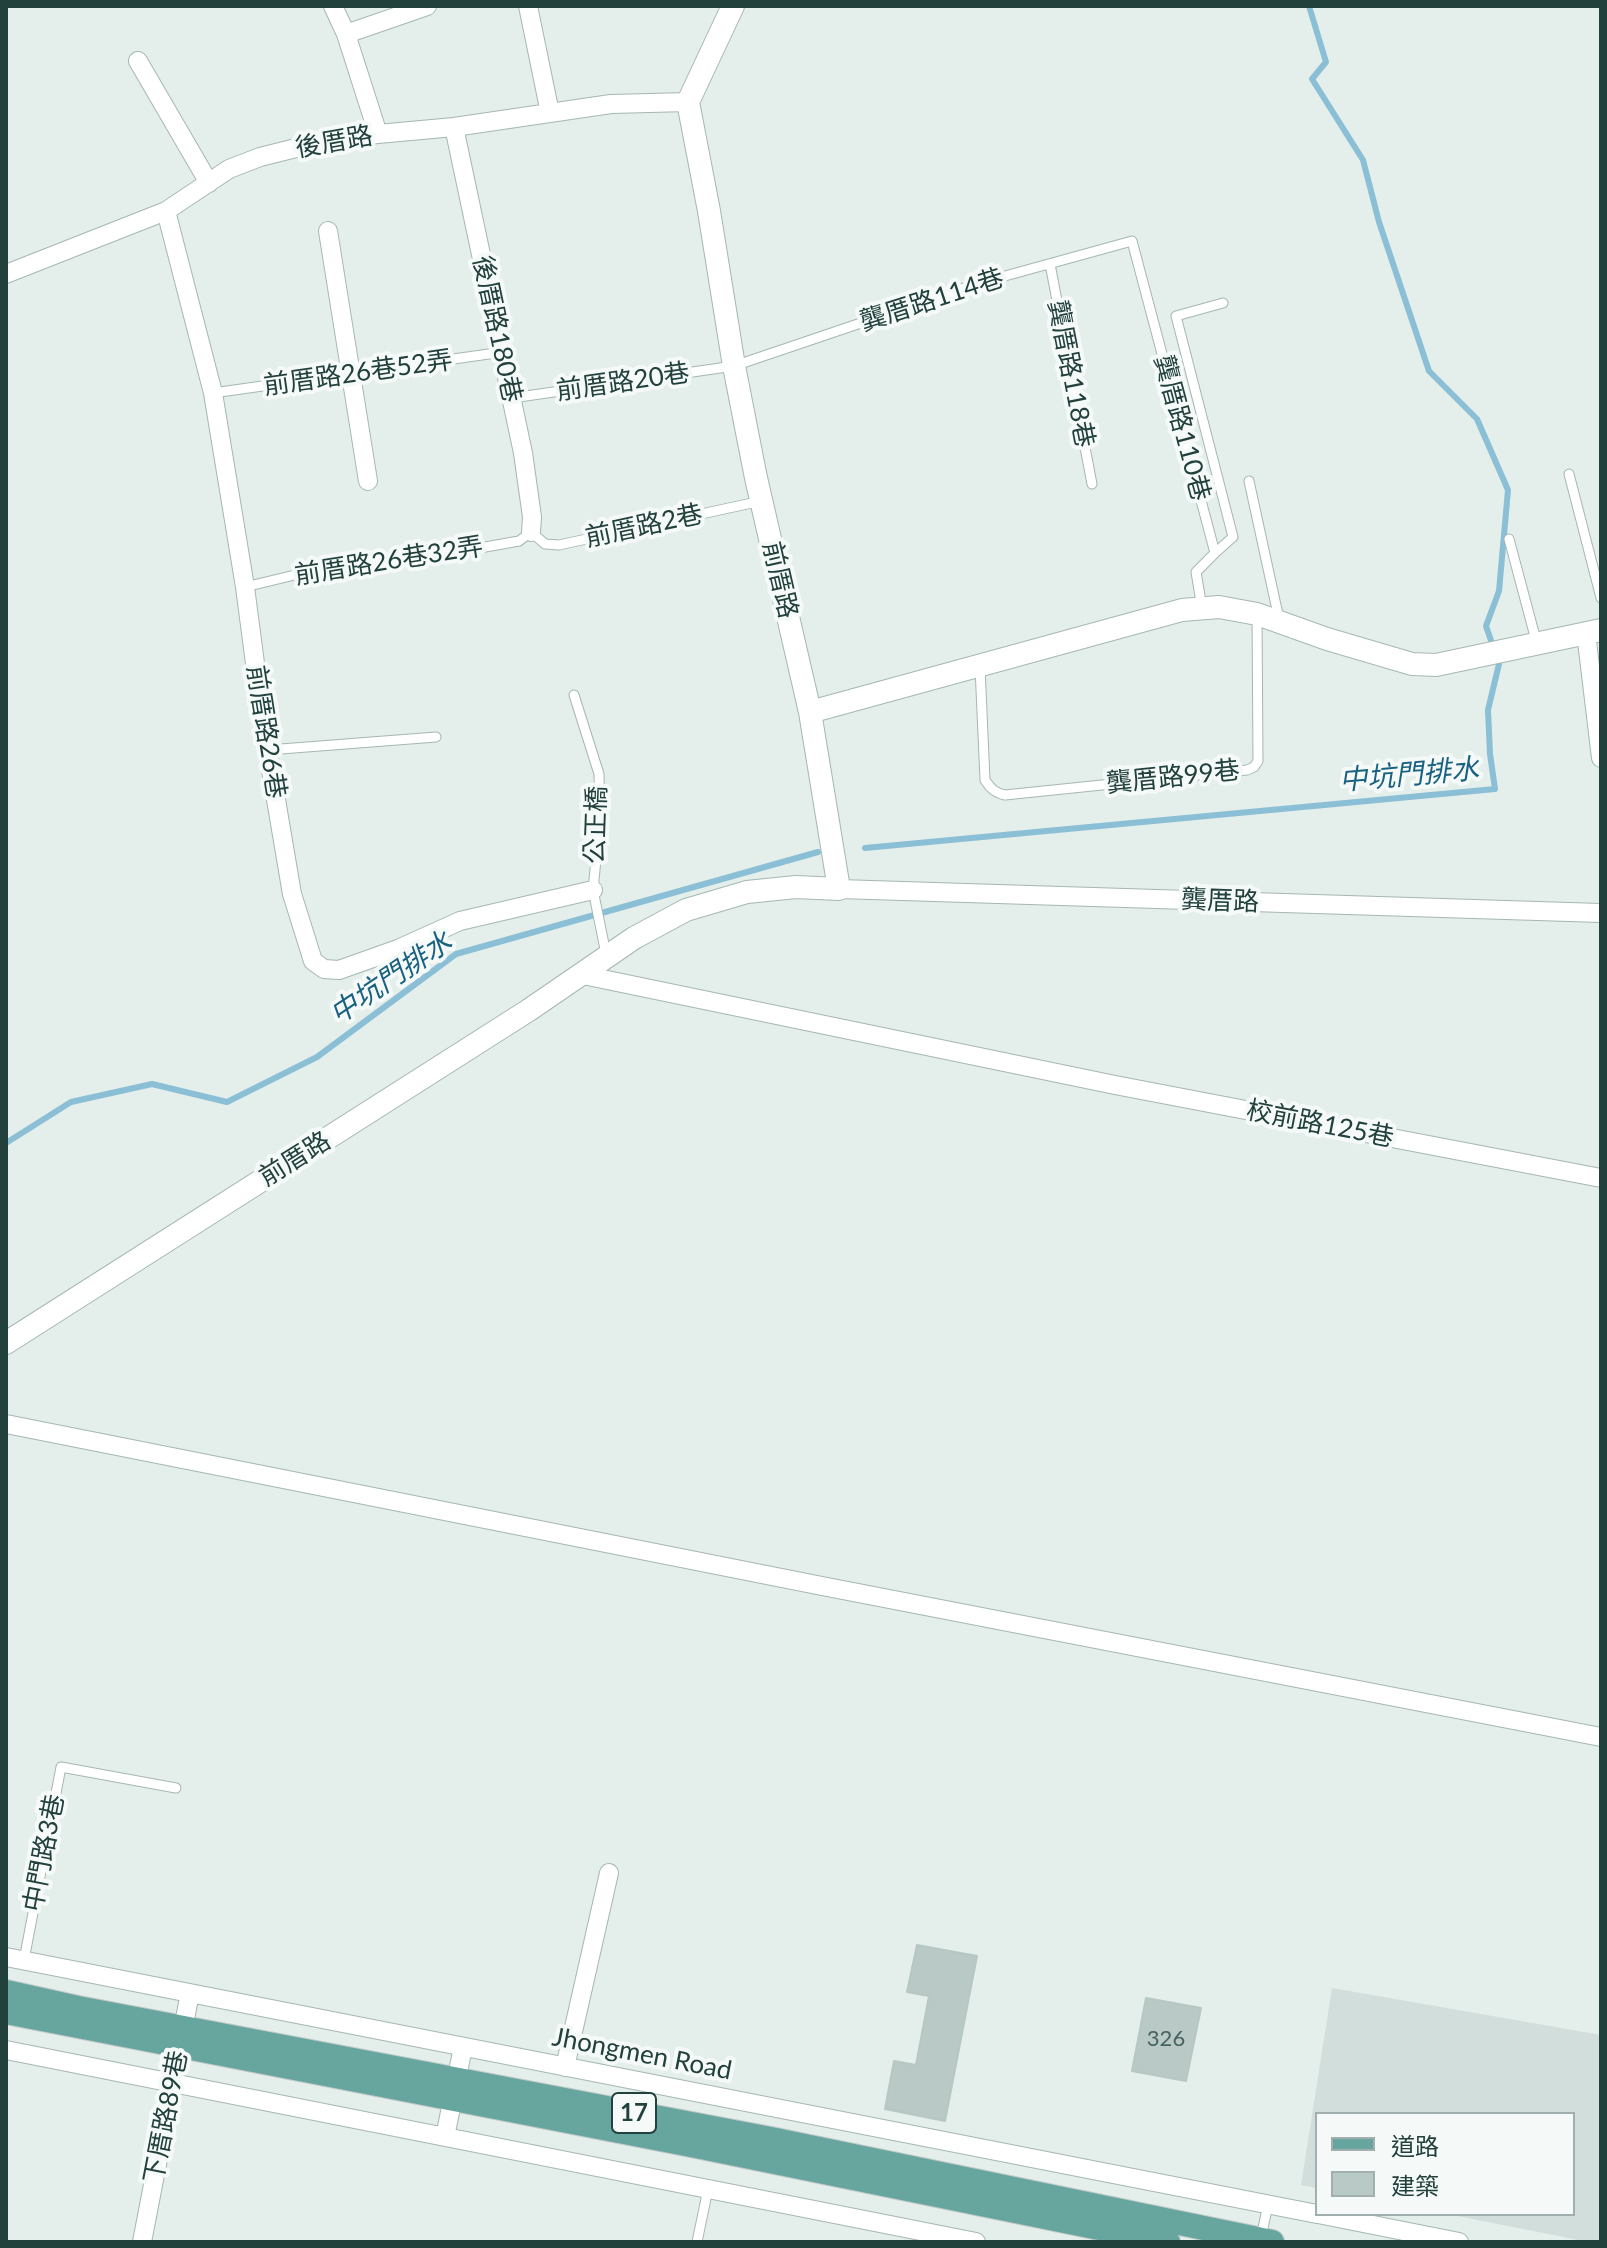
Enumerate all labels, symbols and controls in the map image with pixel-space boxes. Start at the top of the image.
street label: 後厝路 [293,120,375,164]
street label: 後厝路180巷 [466,253,528,405]
street label: 龔厝路114巷 [856,262,1008,338]
street label: 龔厝路118巷 [1041,298,1101,450]
street label: 前厝路26巷52弄 [262,344,454,402]
street label: 龔厝路110巷 [1148,352,1216,504]
street label: 前厝路20巷 [554,357,692,407]
street label: 前厝路2巷 [583,498,705,554]
street label: 前厝路26巷32弄 [293,531,485,591]
street label: 前厝路 [756,538,804,622]
street label: 前厝路26巷 [240,663,292,801]
water label: 中坑門排水 [1338,752,1480,798]
street label: 龔厝路99巷 [1105,754,1241,800]
street label: 公正橋 [579,785,613,865]
street label: 龔厝路 [1180,884,1260,918]
water label: 中坑門排水 [324,925,458,1031]
street label: 校前路125巷 [1244,1094,1396,1154]
street label: 前厝路 [254,1125,336,1193]
street label: 中門路3巷 [17,1792,71,1914]
street label: Jhongmen Road [550,2021,734,2087]
house number: 326 [1147,2026,1185,2052]
street label: 下厝路89巷 [138,2048,194,2186]
road number: 17 [612,2093,656,2133]
legend [1315,2112,1575,2216]
text: 道路 [1391,2131,1439,2160]
text: 建築 [1391,2171,1439,2200]

